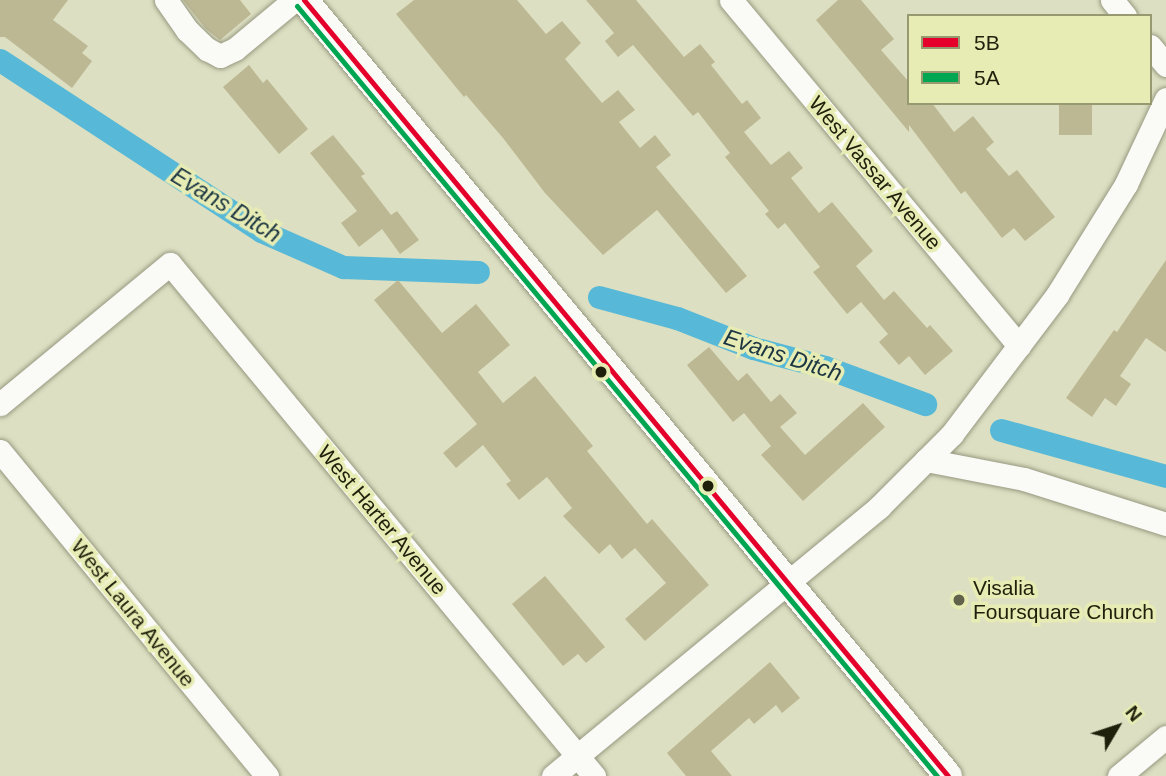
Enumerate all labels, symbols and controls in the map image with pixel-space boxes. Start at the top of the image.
legend [907,14,1152,105]
text: 5B [974,31,1000,54]
text: 5A [974,66,1000,89]
street label: West Vassar Avenue [803,91,947,255]
water label: Evans Ditch [166,162,286,248]
water label: Evans Ditch [720,323,846,387]
unlabelled marker [594,365,608,379]
street label: West Harter Avenue [312,440,452,600]
unlabelled marker [701,479,715,493]
street label: West Laura Avenue [65,534,201,692]
place label: Visalia Foursquare Church [973,575,1154,625]
marker: Visalia Foursquare Church [951,592,967,608]
north arrow [1082,692,1152,762]
text: N [1121,702,1146,725]

